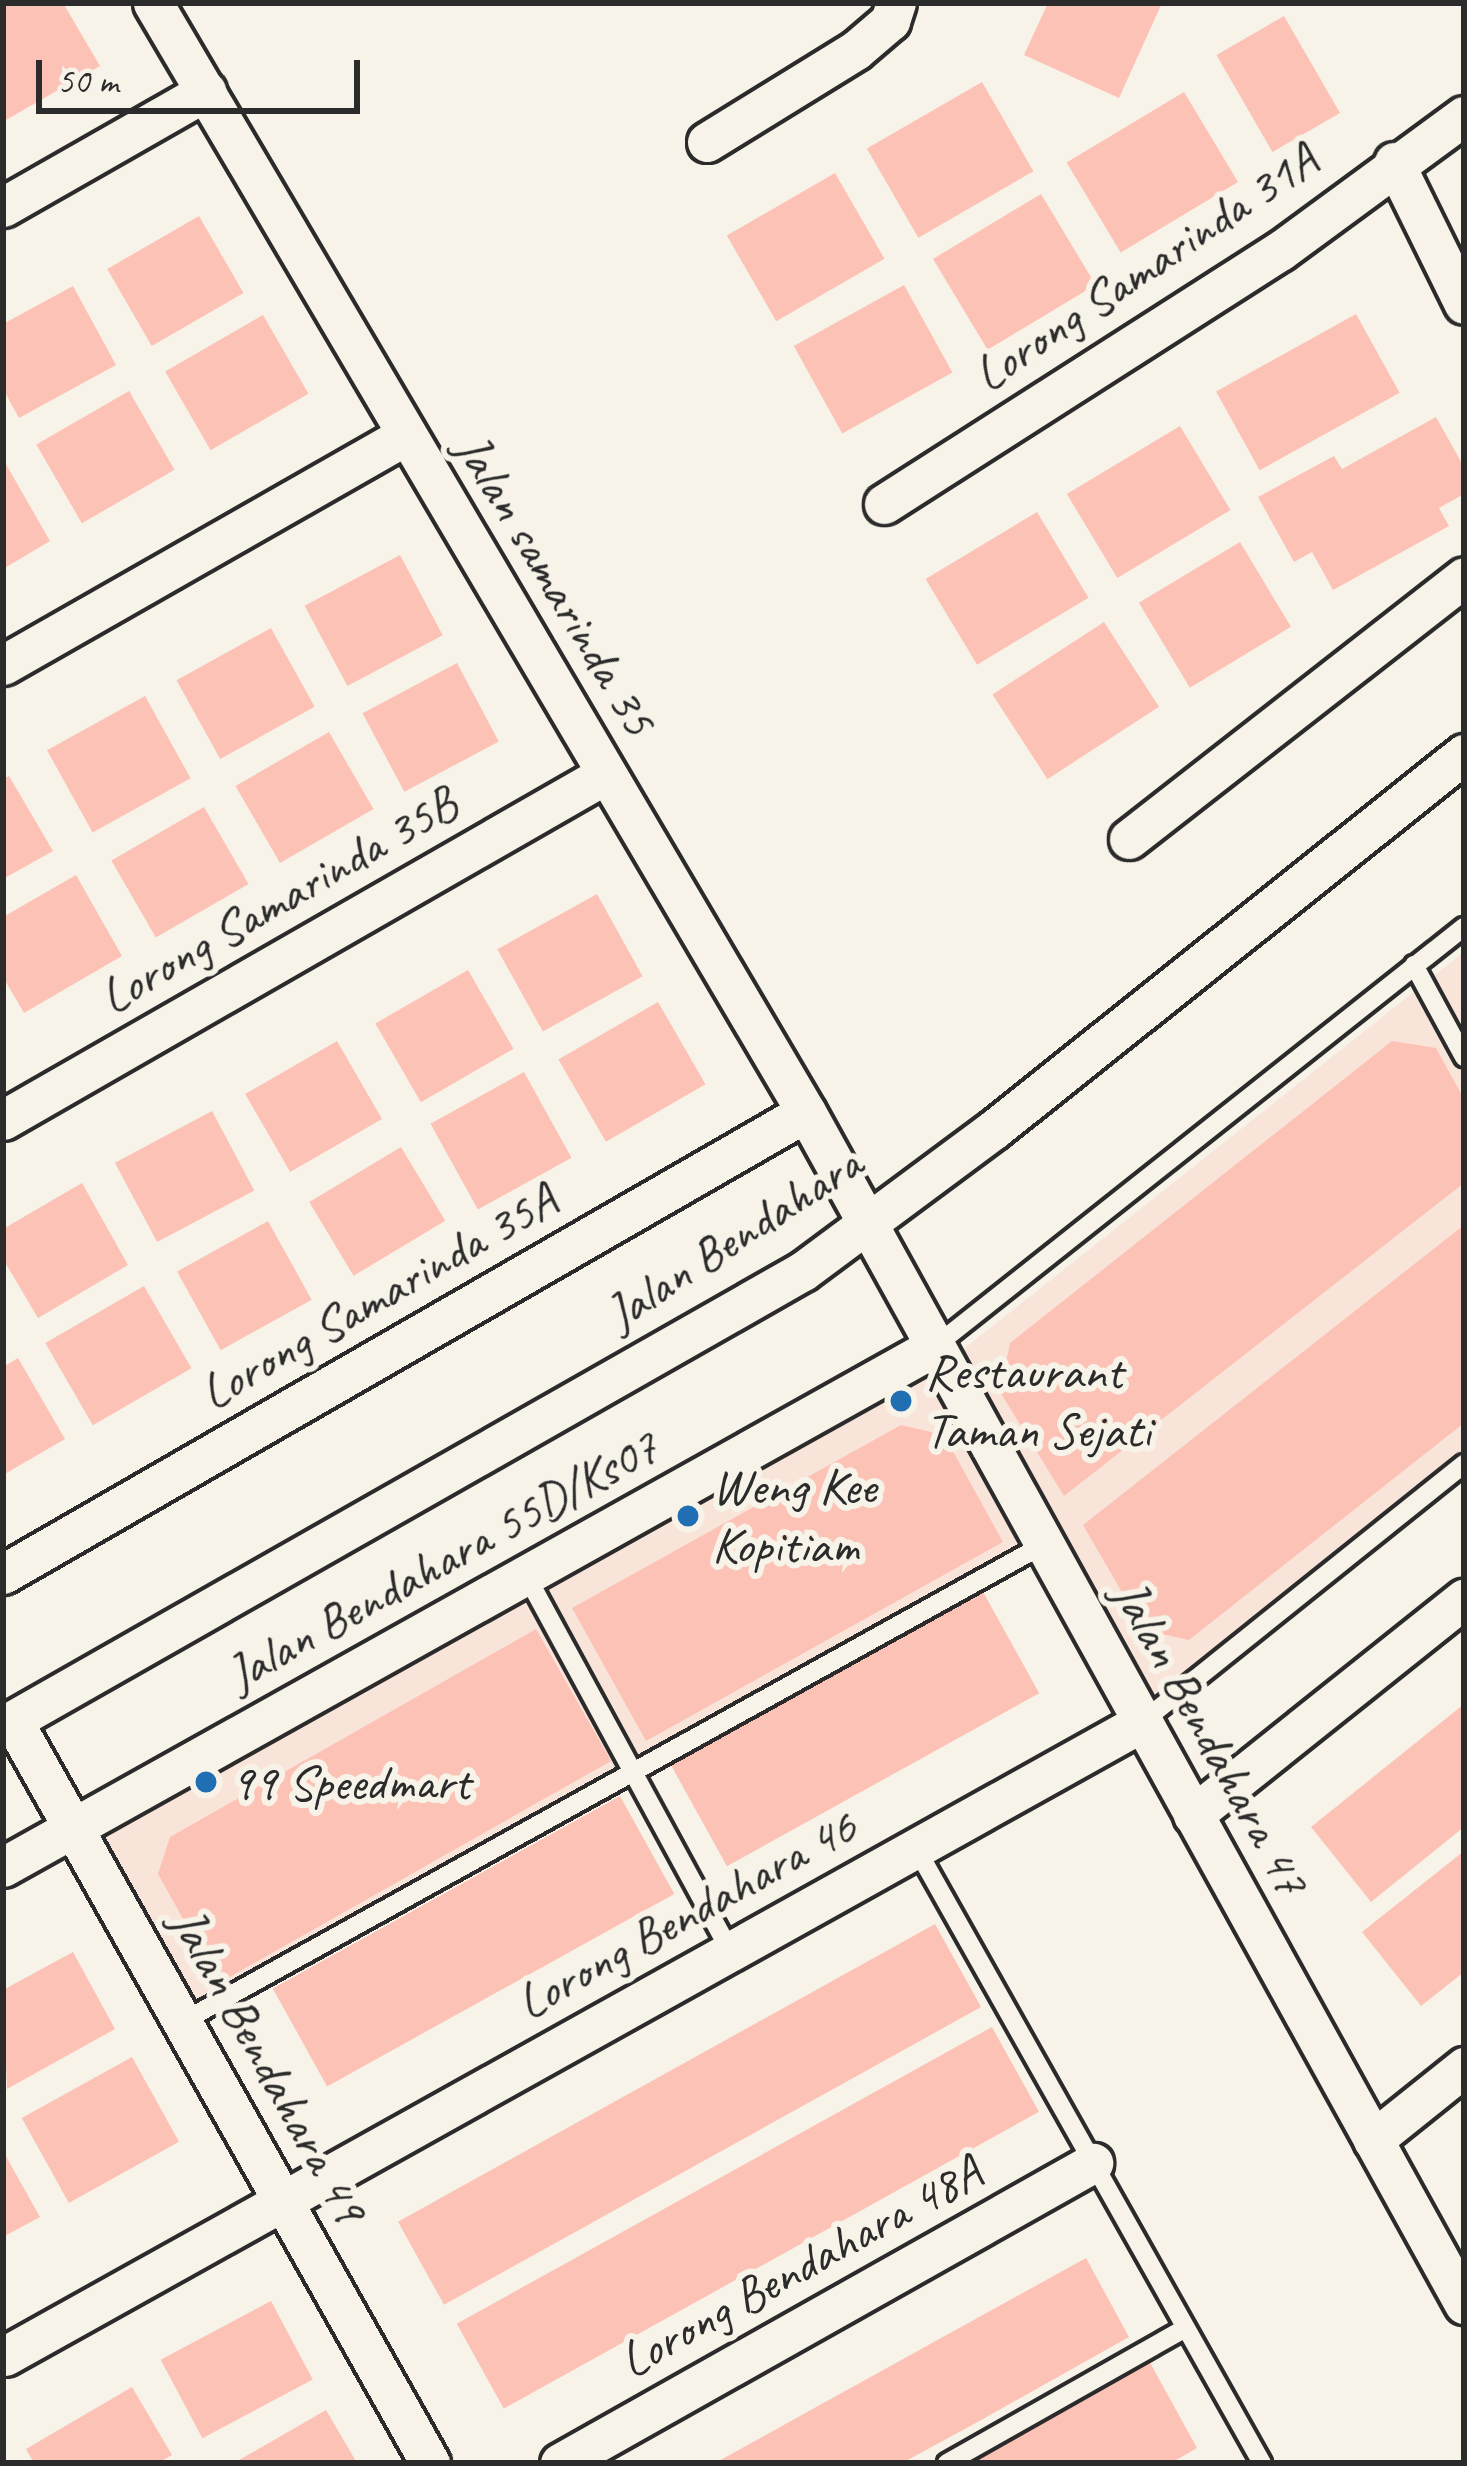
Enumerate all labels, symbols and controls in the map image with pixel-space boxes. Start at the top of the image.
scale bar [42,36,366,110]
text: 50 m [57,58,118,104]
street label: Lorong Samarinda 31A [961,129,1329,405]
street label: Jalan samarinda 35 [441,421,671,747]
street label: Lorong Samarinda 35B [88,773,468,1027]
street label: Jalan Bendahara [594,1133,872,1343]
street label: Lorong Samarinda 35A [189,1169,567,1423]
place label: Restaurant Taman Sejati [925,1341,1148,1461]
marker: Restaurant Taman Sejati [888,1388,914,1414]
street label: Jalan Bendahara 55D/Ks07 [216,1416,668,1704]
place label: Weng Kee Kopitiam [712,1456,876,1576]
marker: Weng Kee Kopitiam [675,1503,701,1529]
street label: Jalan Bendahara 47 [1099,1569,1323,1905]
place label: 99 Speedmart [230,1751,470,1813]
marker: 99 Speedmart [193,1769,219,1795]
street label: Lorong Bendahara 46 [506,1795,866,2033]
street label: Jalan Bendahara 49 [157,1897,381,2233]
street label: Lorong Bendahara 48A [608,2141,992,2391]

